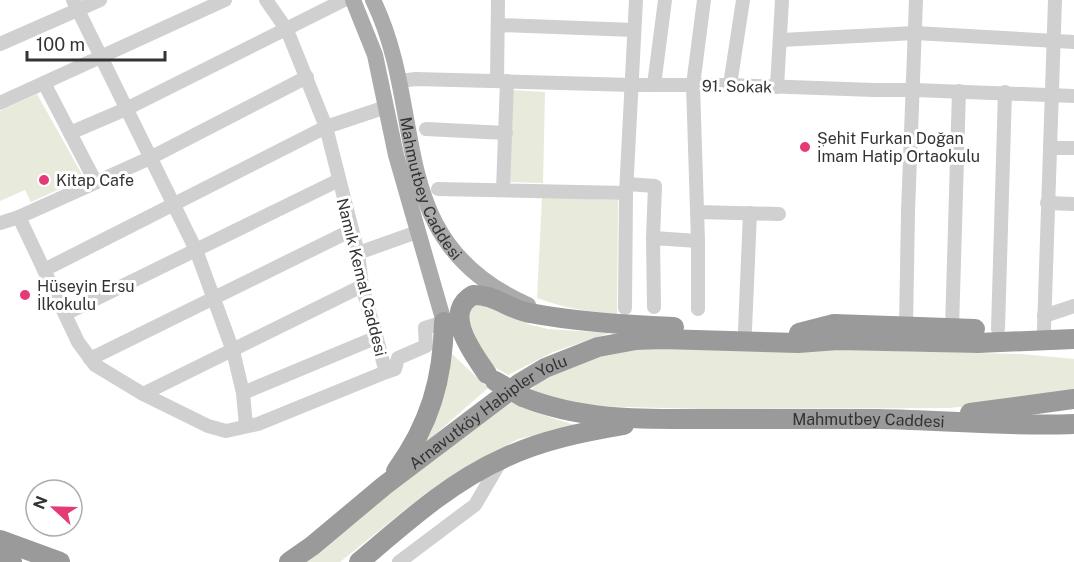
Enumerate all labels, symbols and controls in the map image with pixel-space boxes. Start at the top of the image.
scale bar [27,24,165,62]
text: 100 m [36,34,85,55]
street label: 91. Sokak [702,76,772,97]
street label: Mahmutbey Caddesi [396,115,466,264]
place label: Şehit Furkan Doğan İmam Hatip Ortaokulu [817,129,980,166]
marker: Şehit Furkan Doğan İmam Hatip Ortaokulu [798,140,812,154]
place label: Kitap Cafe [56,171,134,190]
marker: Kitap Cafe [37,173,51,187]
street label: Namık Kemal Caddesi [333,196,390,358]
place label: Hüseyin Ersu İlkokulu [37,277,135,314]
marker: Hüseyin Ersu İlkokulu [18,288,32,302]
street label: Arnavutköy Habipler Yolu [406,351,570,473]
street label: Mahmutbey Caddesi [792,410,945,431]
north arrow [24,478,84,538]
text: N [29,493,52,512]

